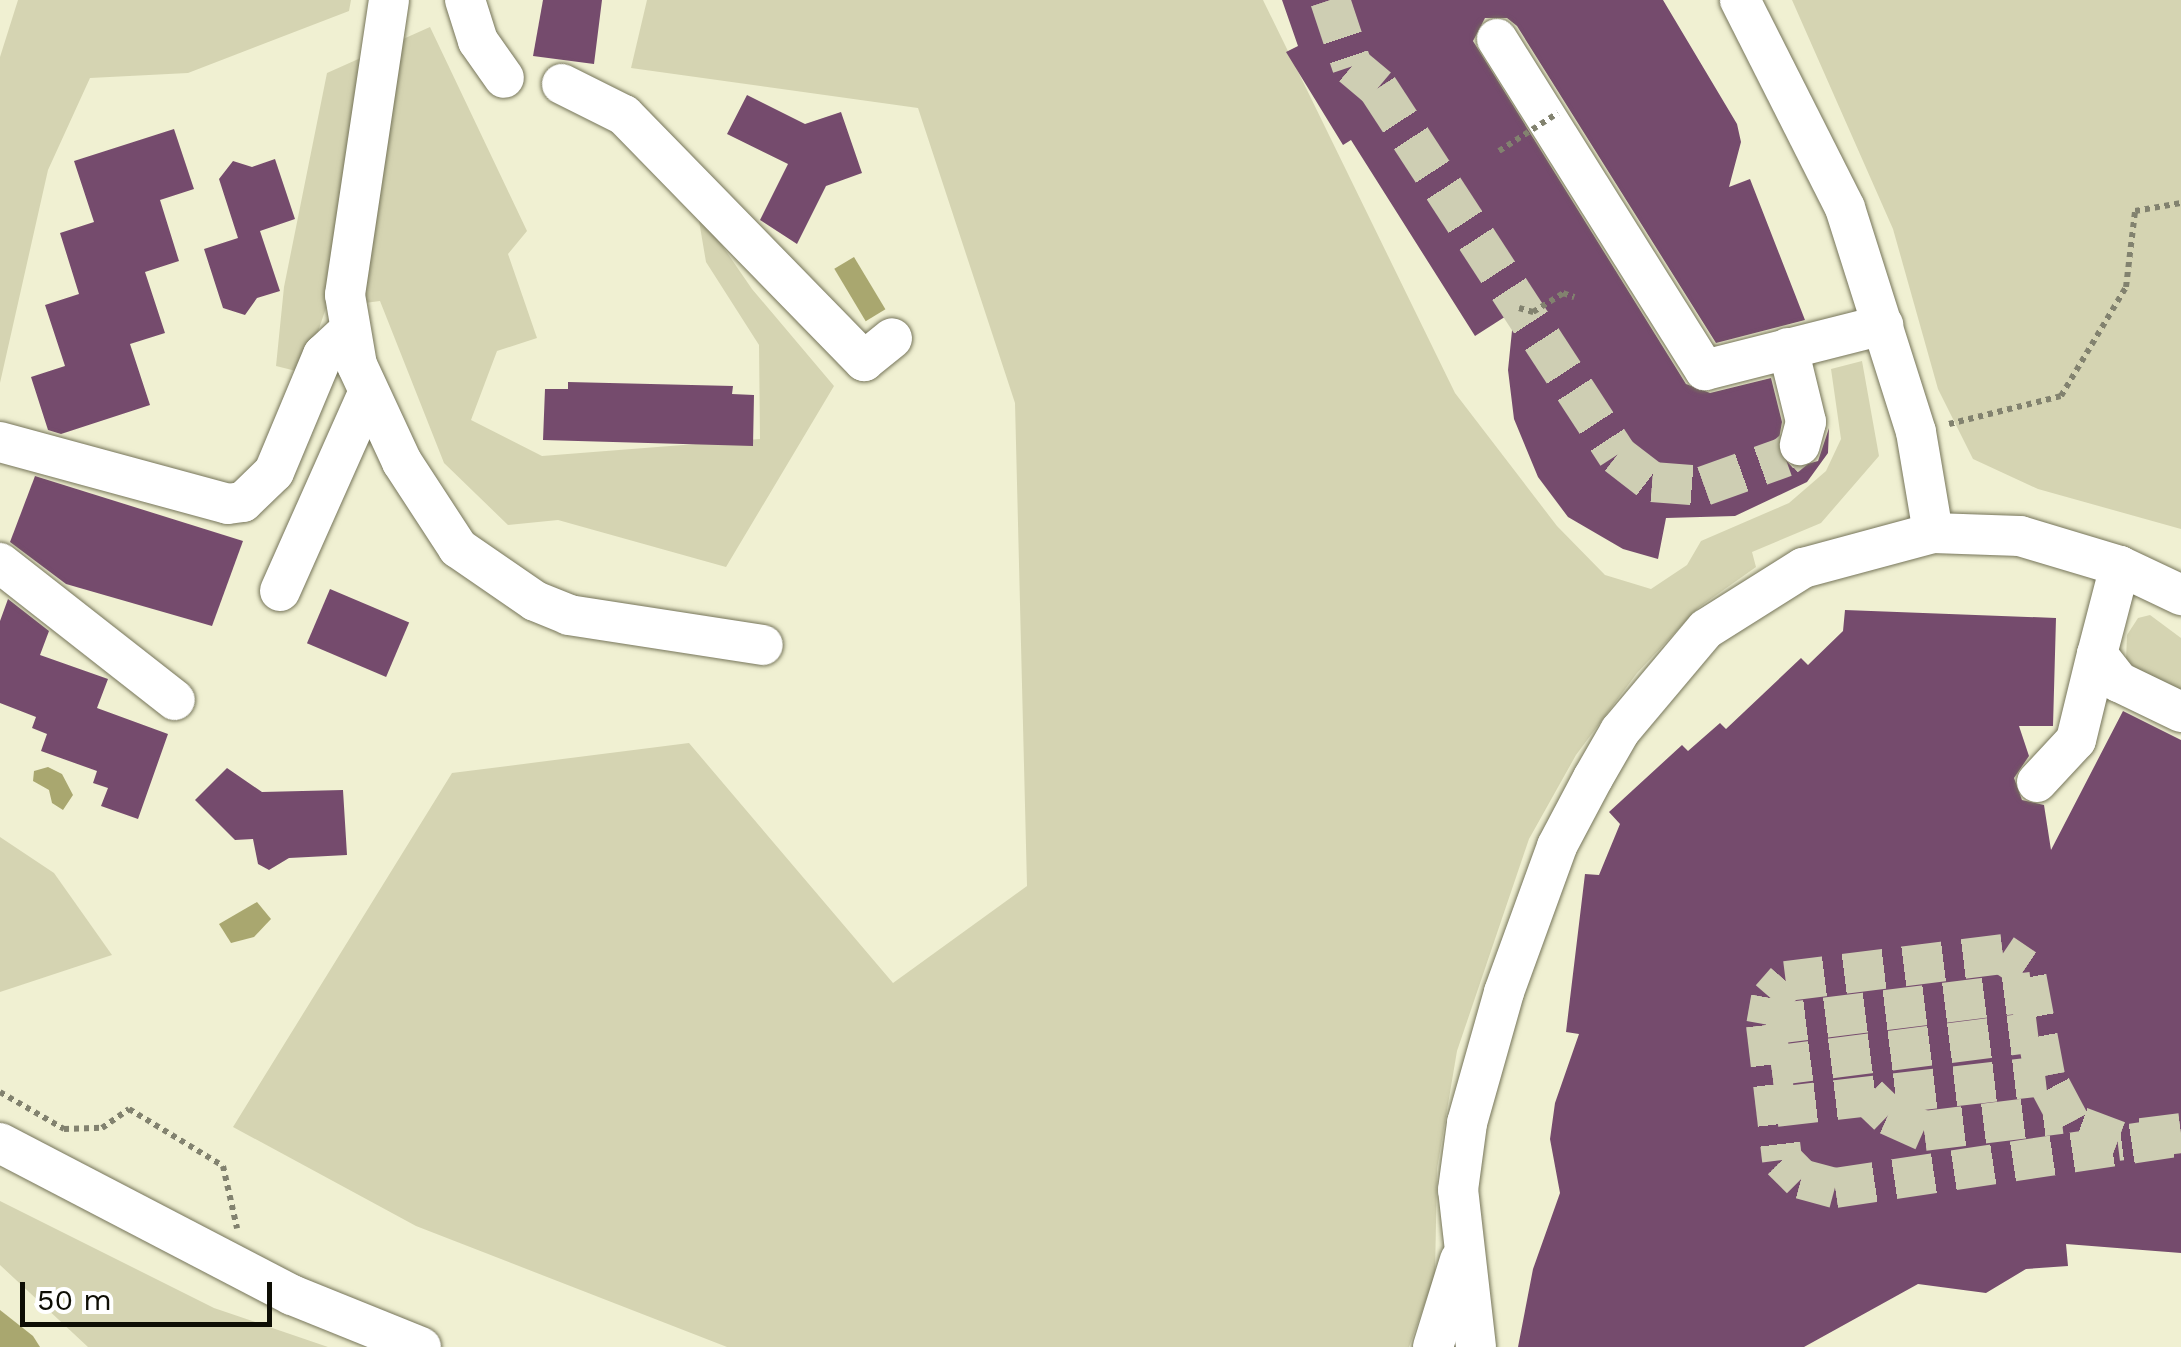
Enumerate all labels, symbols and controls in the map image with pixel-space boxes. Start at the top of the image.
scale bar [25,1262,278,1324]
text: 50 m [37,1282,112,1317]

